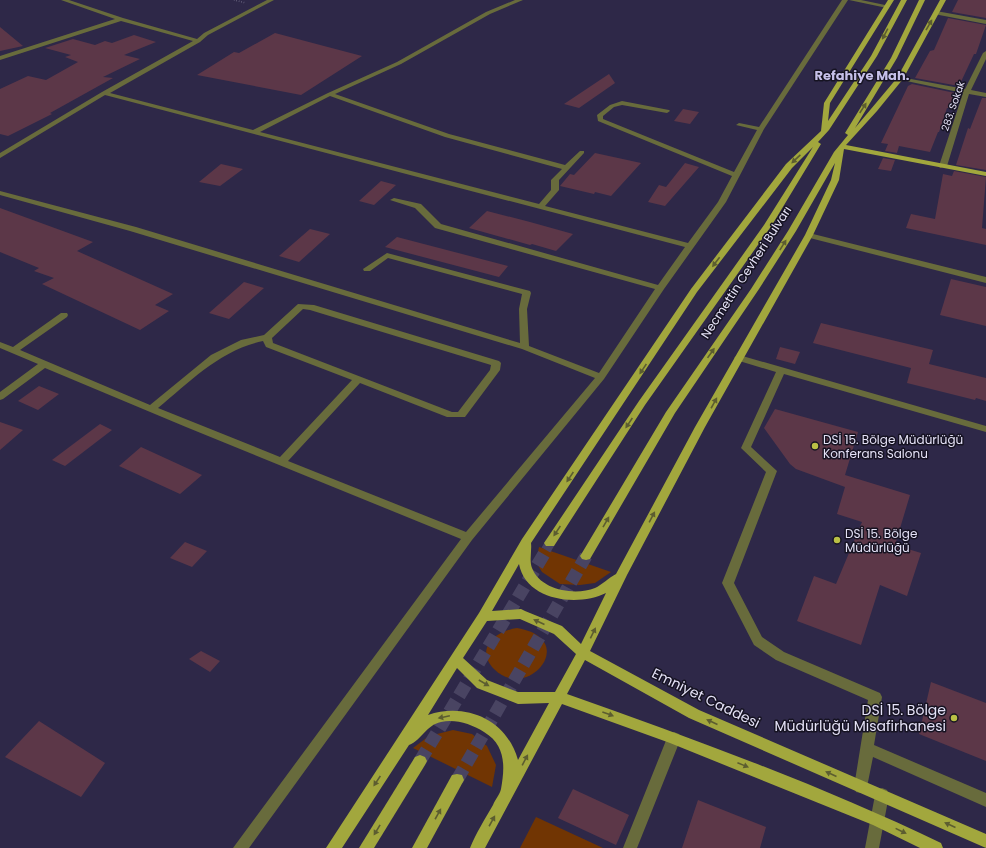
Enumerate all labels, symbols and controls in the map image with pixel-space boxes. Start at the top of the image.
one-way arrow [926,19,933,31]
one-way arrow [882,28,889,40]
district label: Refahiye Mah. [815,66,910,85]
street label: 283. Sokak [937,78,969,133]
one-way arrow [859,102,866,114]
one-way arrow [791,154,801,164]
street label: Necmettin Cevheri Bulvarı [697,202,795,342]
one-way arrow [780,239,787,250]
one-way arrow [712,256,720,267]
one-way arrow [707,348,715,358]
one-way arrow [639,364,647,374]
one-way arrow [711,397,718,409]
one-way arrow [625,418,633,428]
place label: DSİ 15. Bölge Müdürlüğü Konferans Salonu [823,431,963,462]
marker: DSİ 15. Bölge Müdürlüğü Konferans Salonu [810,441,820,451]
one-way arrow [566,472,574,482]
one-way arrow [649,511,656,523]
one-way arrow [602,517,609,528]
one-way arrow [554,525,561,537]
place label: DSİ 15. Bölge Müdürlüğü [845,525,917,556]
marker: DSİ 15. Bölge Müdürlüğü [832,535,842,545]
one-way arrow [534,619,545,625]
one-way arrow [590,627,596,639]
street label: Emniyet Caddesi [649,663,763,733]
one-way arrow [478,680,490,687]
place label: DSİ 15. Bölge Müdürlüğü Misafirhanesi [774,700,946,736]
one-way arrow [602,711,614,717]
marker: DSİ 15. Bölge Müdürlüğü Misafirhanesi [949,713,959,723]
one-way arrow [438,714,450,720]
one-way arrow [705,718,717,724]
one-way arrow [522,754,529,766]
one-way arrow [737,763,749,769]
one-way arrow [825,770,837,777]
one-way arrow [374,775,381,787]
one-way arrow [435,808,441,820]
one-way arrow [489,815,496,827]
one-way arrow [945,822,956,828]
one-way arrow [374,824,381,836]
one-way arrow [896,828,907,834]

